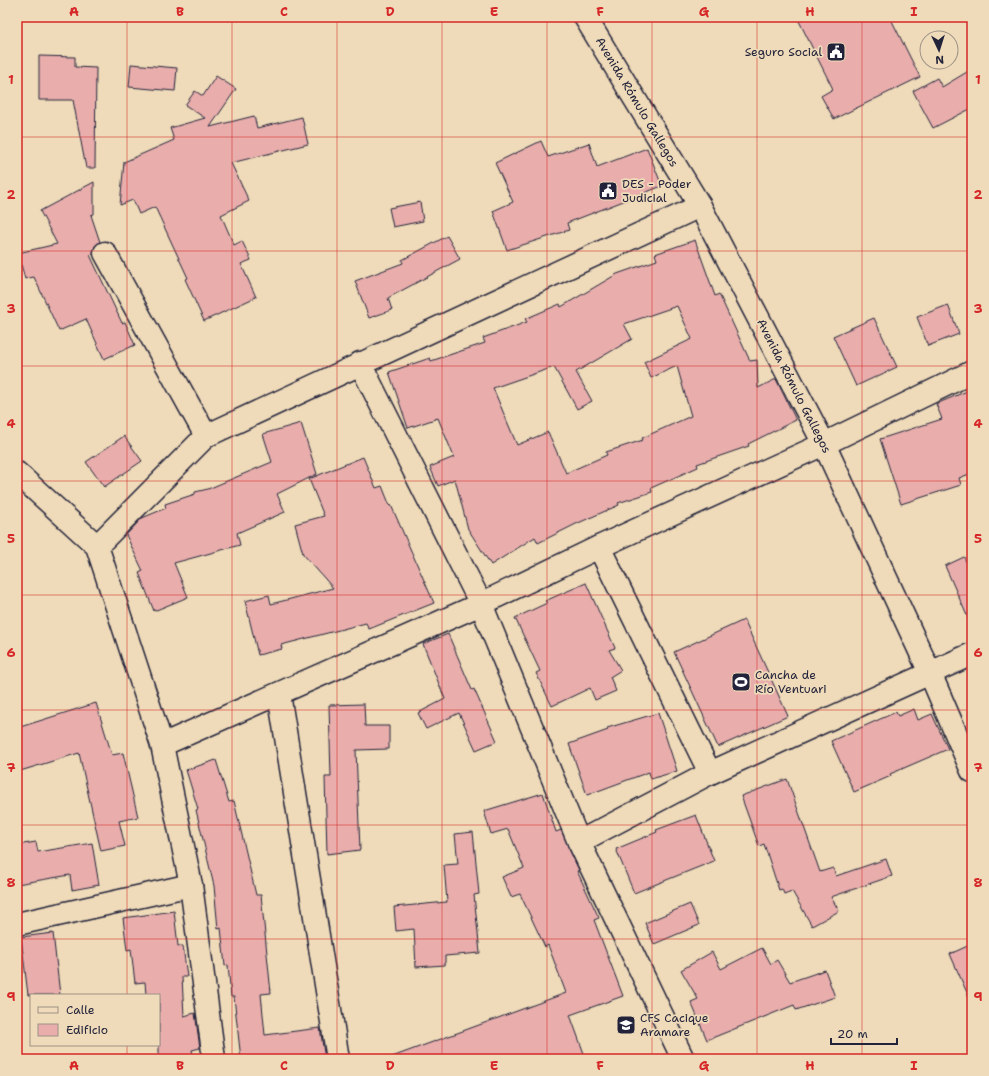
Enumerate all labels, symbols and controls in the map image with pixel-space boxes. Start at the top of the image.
text: A [69,3,79,20]
text: B [176,3,184,20]
text: C [280,3,288,20]
text: D [385,3,395,20]
text: E [490,3,499,20]
text: F [596,3,604,20]
text: G [699,3,710,20]
text: H [805,3,815,20]
text: I [910,3,918,20]
north arrow [919,30,959,70]
street label: Avenida Rómulo Gallegos [592,34,682,170]
public building icon: Seguro Social [825,41,847,63]
place label: Seguro Social [745,44,822,60]
text: N [935,52,945,67]
text: 1 [8,71,14,88]
text: 1 [975,71,981,88]
place label: DES - Poder Judicial [622,176,692,206]
public building icon: DES - Poder Judicial [597,180,619,202]
text: 2 [6,186,16,203]
text: 2 [973,186,983,203]
text: 3 [6,300,16,317]
text: 3 [973,300,983,317]
street label: Avenida Rómulo Gallegos [753,316,835,456]
text: 4 [6,415,16,432]
text: 4 [973,415,983,432]
text: 5 [7,530,15,547]
text: 5 [974,530,982,547]
text: 6 [6,644,16,661]
text: 6 [973,644,983,661]
place label: Cancha de Río Ventuari [755,667,827,697]
sports icon: Cancha de Río Ventuari [730,671,752,693]
text: 7 [6,759,16,776]
text: 7 [973,759,983,776]
text: 8 [6,874,16,891]
text: 8 [973,874,983,891]
text: 9 [6,988,16,1005]
text: 9 [973,988,983,1005]
legend [30,994,160,1046]
text: Calle [66,1002,95,1018]
place label: CFS Cacique Aramare [640,1010,709,1040]
school or university icon: CFS Cacique Aramare [615,1014,637,1036]
scale bar [831,1020,897,1046]
text: Edificio [66,1022,108,1038]
text: 20 m [837,1026,868,1042]
text: A [69,1057,79,1074]
text: B [176,1057,184,1074]
text: C [280,1057,288,1074]
text: D [385,1057,395,1074]
text: E [490,1057,499,1074]
text: F [596,1057,604,1074]
text: G [699,1057,710,1074]
text: H [805,1057,815,1074]
text: I [910,1057,918,1074]

